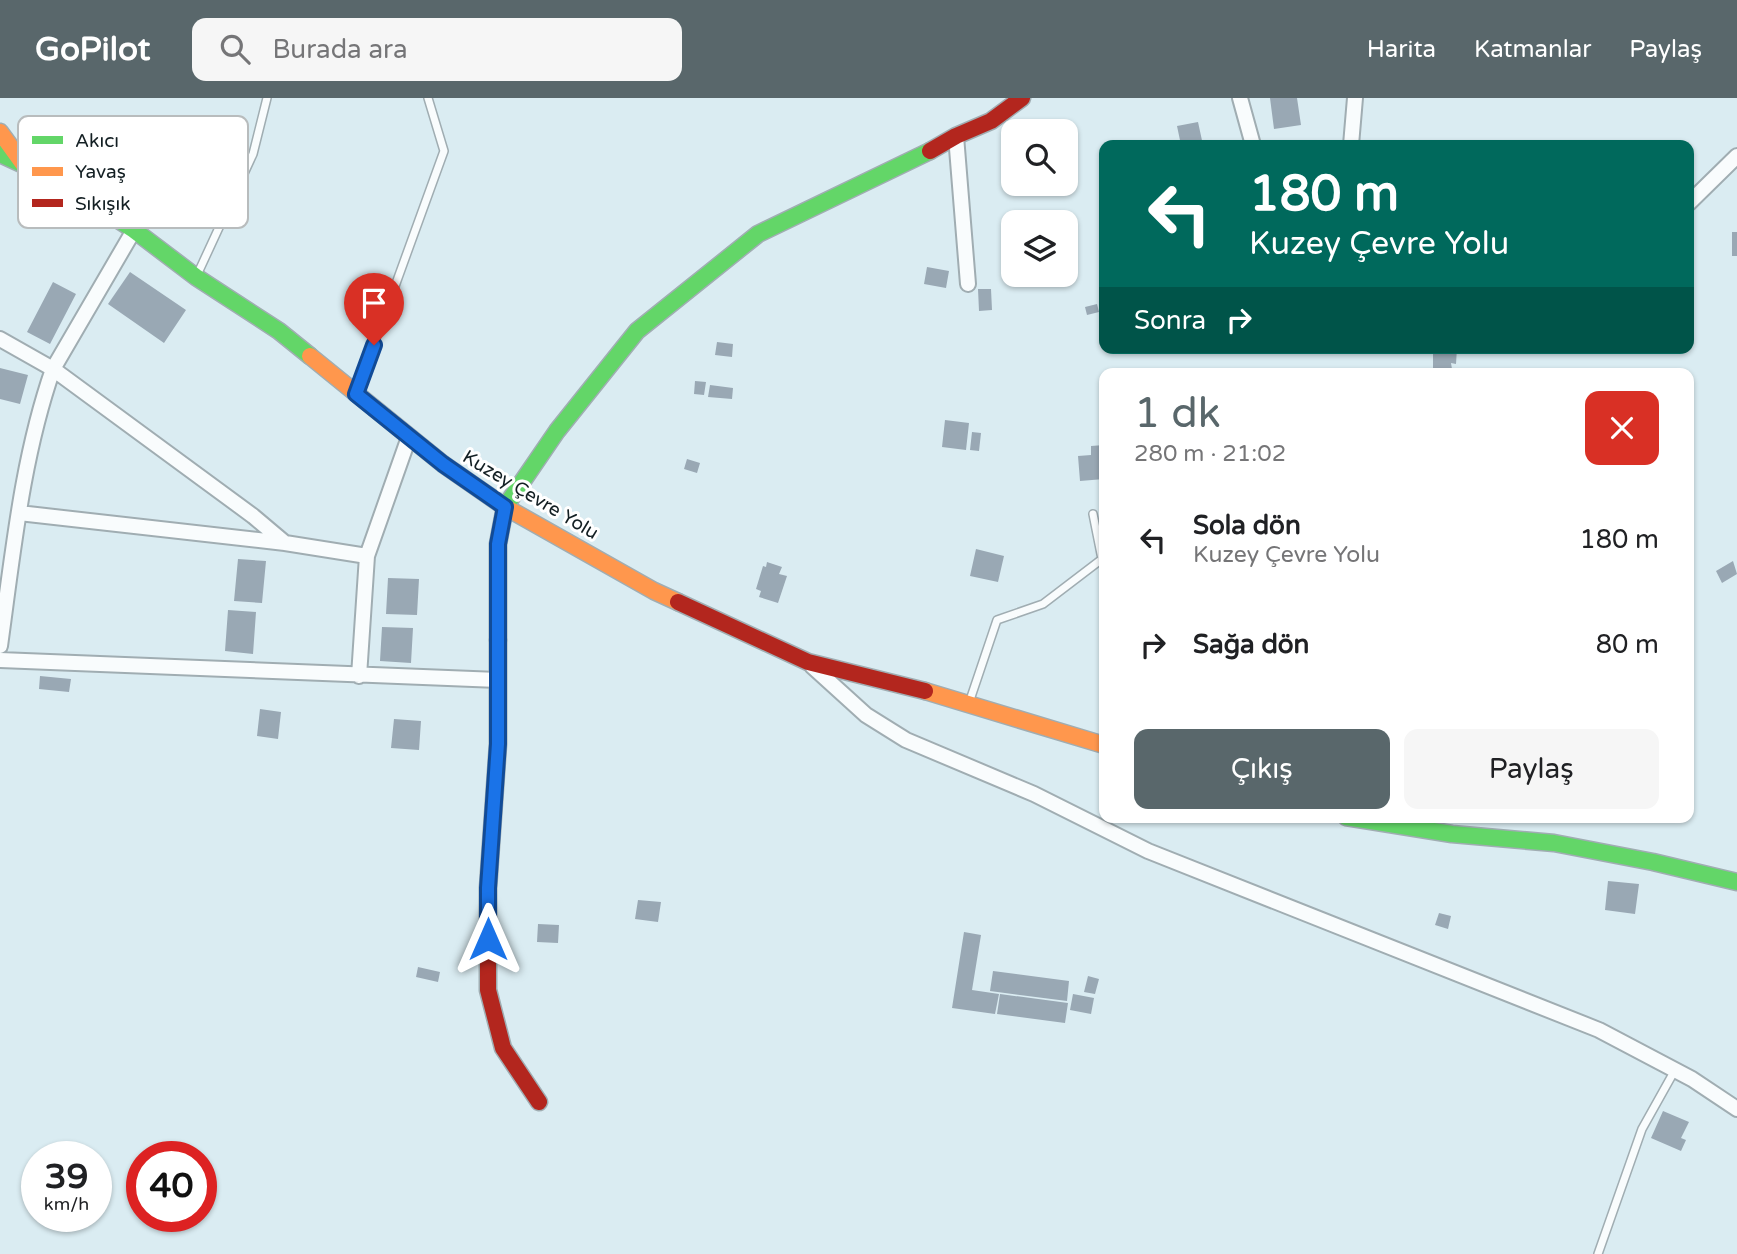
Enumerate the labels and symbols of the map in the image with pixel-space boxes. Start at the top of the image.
legend [18,116,248,228]
text: Akıcı [75,130,119,152]
text: Yavaş [75,161,126,183]
text: Sıkışık [75,193,131,215]
pin [344,273,404,345]
street label: Kuzey Çevre Yolu [459,446,602,544]
position arrow [451,902,525,976]
speed limit sign: 40 [126,1141,217,1232]

